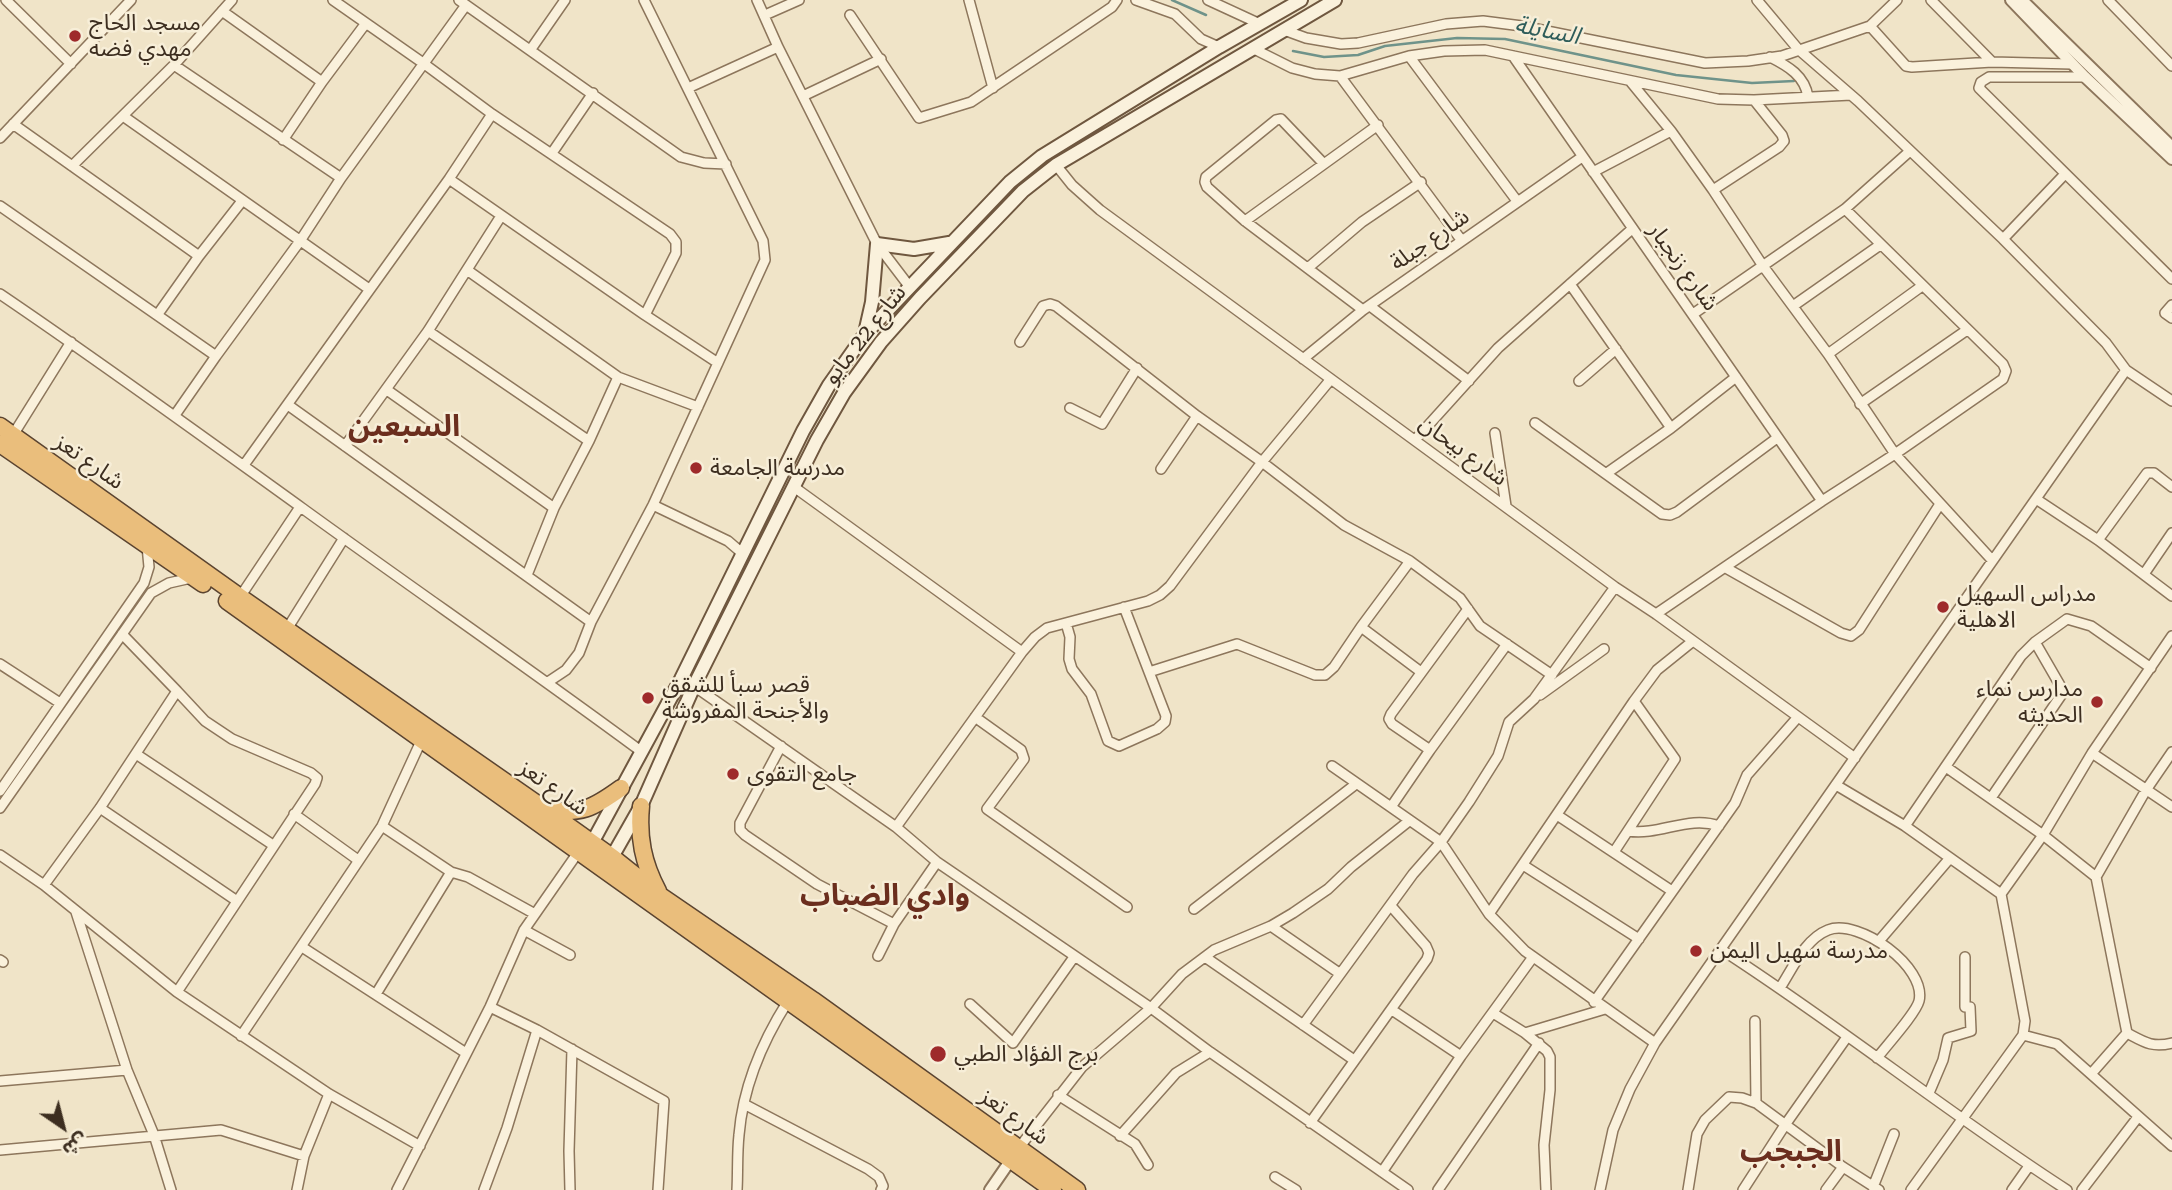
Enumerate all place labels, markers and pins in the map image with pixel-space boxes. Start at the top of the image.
place label: مسجد الحاج مهدي فضه [89,9,201,63]
marker: مسجد الحاج مهدي فضه [67,28,83,44]
place label: مدرسة الجامعة [710,454,845,482]
marker: مدرسة الجامعة [688,460,704,476]
place label: مدراس السهيل الاهلية [1957,580,2096,634]
marker: مدراس السهيل الاهلية [1935,599,1951,615]
place label: قصر سبأ للشقق والأجنحة المفروشة [662,671,829,725]
place label: مدارس نماء الحديثه [1976,675,2083,729]
marker: قصر سبأ للشقق والأجنحة المفروشة [640,690,656,706]
marker: مدارس نماء الحديثه [2089,694,2105,710]
place label: جامع التقوى [747,760,857,788]
marker: جامع التقوى [725,766,741,782]
place label: مدرسة سهيل اليمن [1710,937,1888,965]
marker: مدرسة سهيل اليمن [1688,943,1704,959]
place label: برج الفؤاد الطبي [954,1040,1098,1068]
marker: برج الفؤاد الطبي [928,1044,948,1064]

